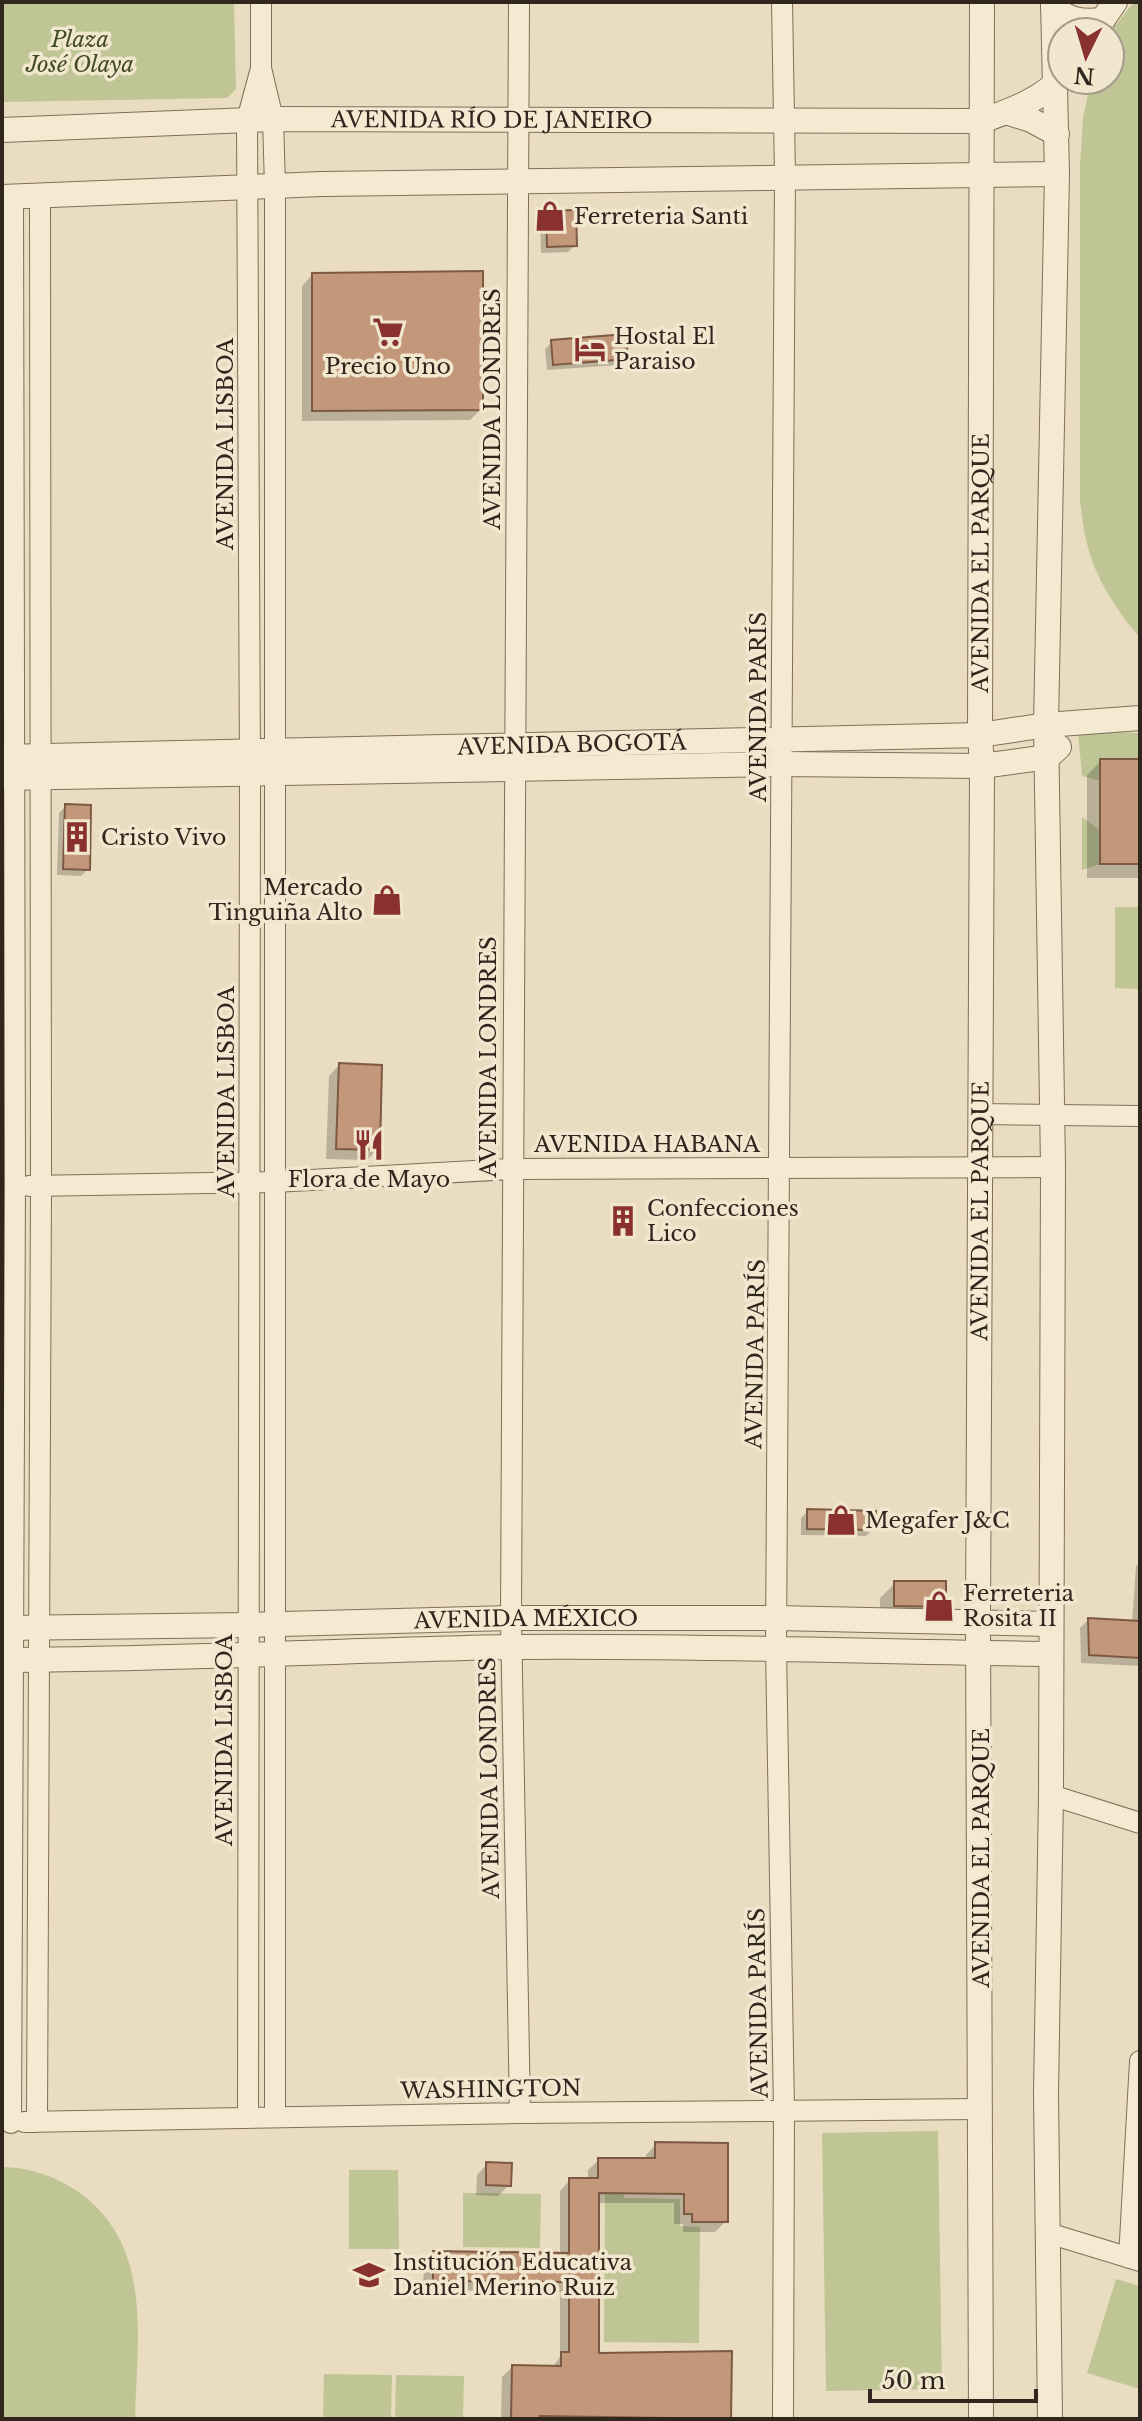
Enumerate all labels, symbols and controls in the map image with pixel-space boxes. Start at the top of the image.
north arrow [1046,16,1126,96]
park label: Plaza José Olaya [25,26,134,78]
text: N [1073,61,1096,90]
street label: AVENIDA RÍO DE JANEIRO [330,106,653,134]
shop icon: Ferreteria Santi [533,199,567,233]
place label: Ferreteria Santi [574,203,749,230]
street label: AVENIDA LONDRES [479,288,506,531]
supermarket icon: Precio Uno [371,315,405,349]
place label: Hostal El Paraiso [614,323,715,375]
hotel icon: Hostal El Paraiso [573,332,607,366]
street label: AVENIDA LISBOA [212,337,239,551]
place label: Precio Uno [325,353,451,380]
street label: AVENIDA EL PARQUE [967,433,995,694]
street label: AVENIDA PARÍS [744,612,772,803]
street label: AVENIDA BOGOTÁ [456,728,688,761]
building icon: Cristo Vivo [60,820,94,854]
place label: Cristo Vivo [101,824,227,851]
place label: Mercado Tinguiña Alto [209,874,363,926]
shop icon: Mercado Tinguiña Alto [370,883,404,917]
street label: AVENIDA LONDRES [475,936,502,1179]
street label: AVENIDA LISBOA [213,985,240,1199]
street label: AVENIDA EL PARQUE [966,1081,995,1342]
restaurant icon: Flora de Mayo [352,1128,386,1162]
street label: AVENIDA HABANA [533,1131,761,1158]
place label: Flora de Mayo [288,1166,450,1193]
place label: Confecciones Lico [647,1195,799,1247]
building icon: Confecciones Lico [606,1204,640,1238]
street label: AVENIDA PARÍS [739,1259,771,1450]
shop icon: Megafer J&C [824,1503,858,1537]
place label: Megafer J&C [865,1507,1010,1534]
place label: Ferreteria Rosita II [963,1580,1075,1632]
shop icon: Ferreteria Rosita II [922,1589,956,1623]
street label: AVENIDA MÉXICO [413,1604,638,1635]
street label: AVENIDA LISBOA [211,1633,238,1847]
street label: AVENIDA LONDRES [474,1657,505,1900]
street label: AVENIDA EL PARQUE [968,1728,995,1989]
street label: AVENIDA PARÍS [742,1908,774,2099]
street label: WASHINGTON [399,2074,582,2105]
place label: Institución Educativa Daniel Merino Ruiz [393,2249,633,2301]
school or university icon: Institución Educativa Daniel Merino Ruiz [352,2258,386,2292]
scale bar [870,2353,1036,2403]
text: 50 m [882,2366,946,2395]

